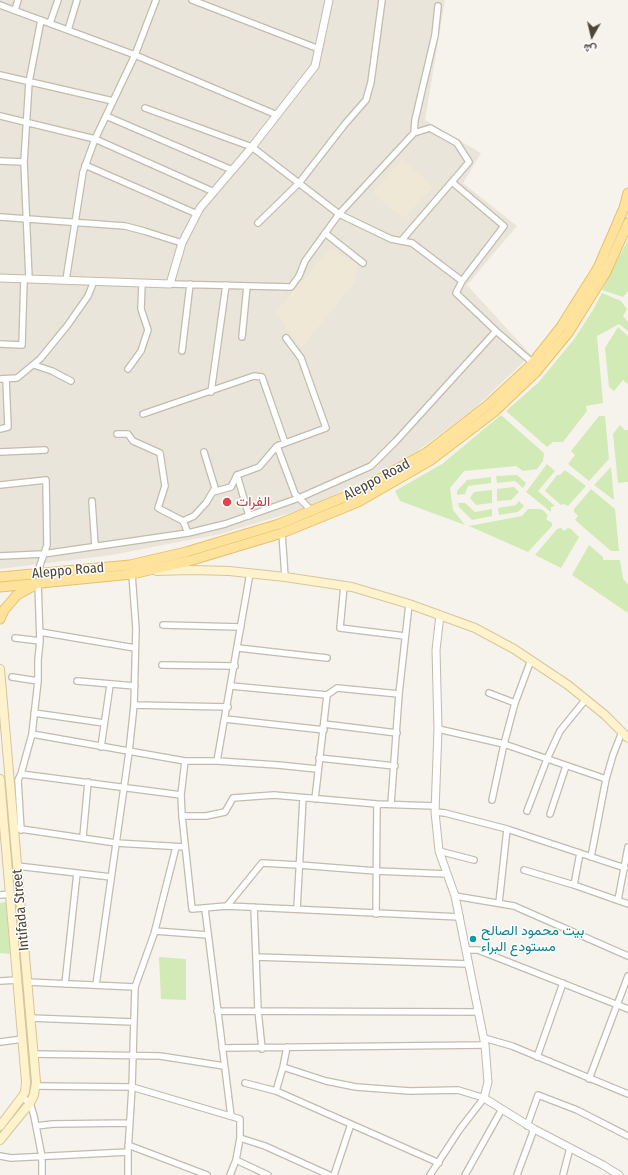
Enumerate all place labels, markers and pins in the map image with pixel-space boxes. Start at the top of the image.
place label: الفرات [236,494,270,510]
marker: الفرات [221,496,233,508]
place label: بيت محمود الصالح مستودع البراء [481,923,584,956]
marker: بيت محمود الصالح مستودع البراء [468,934,478,944]

